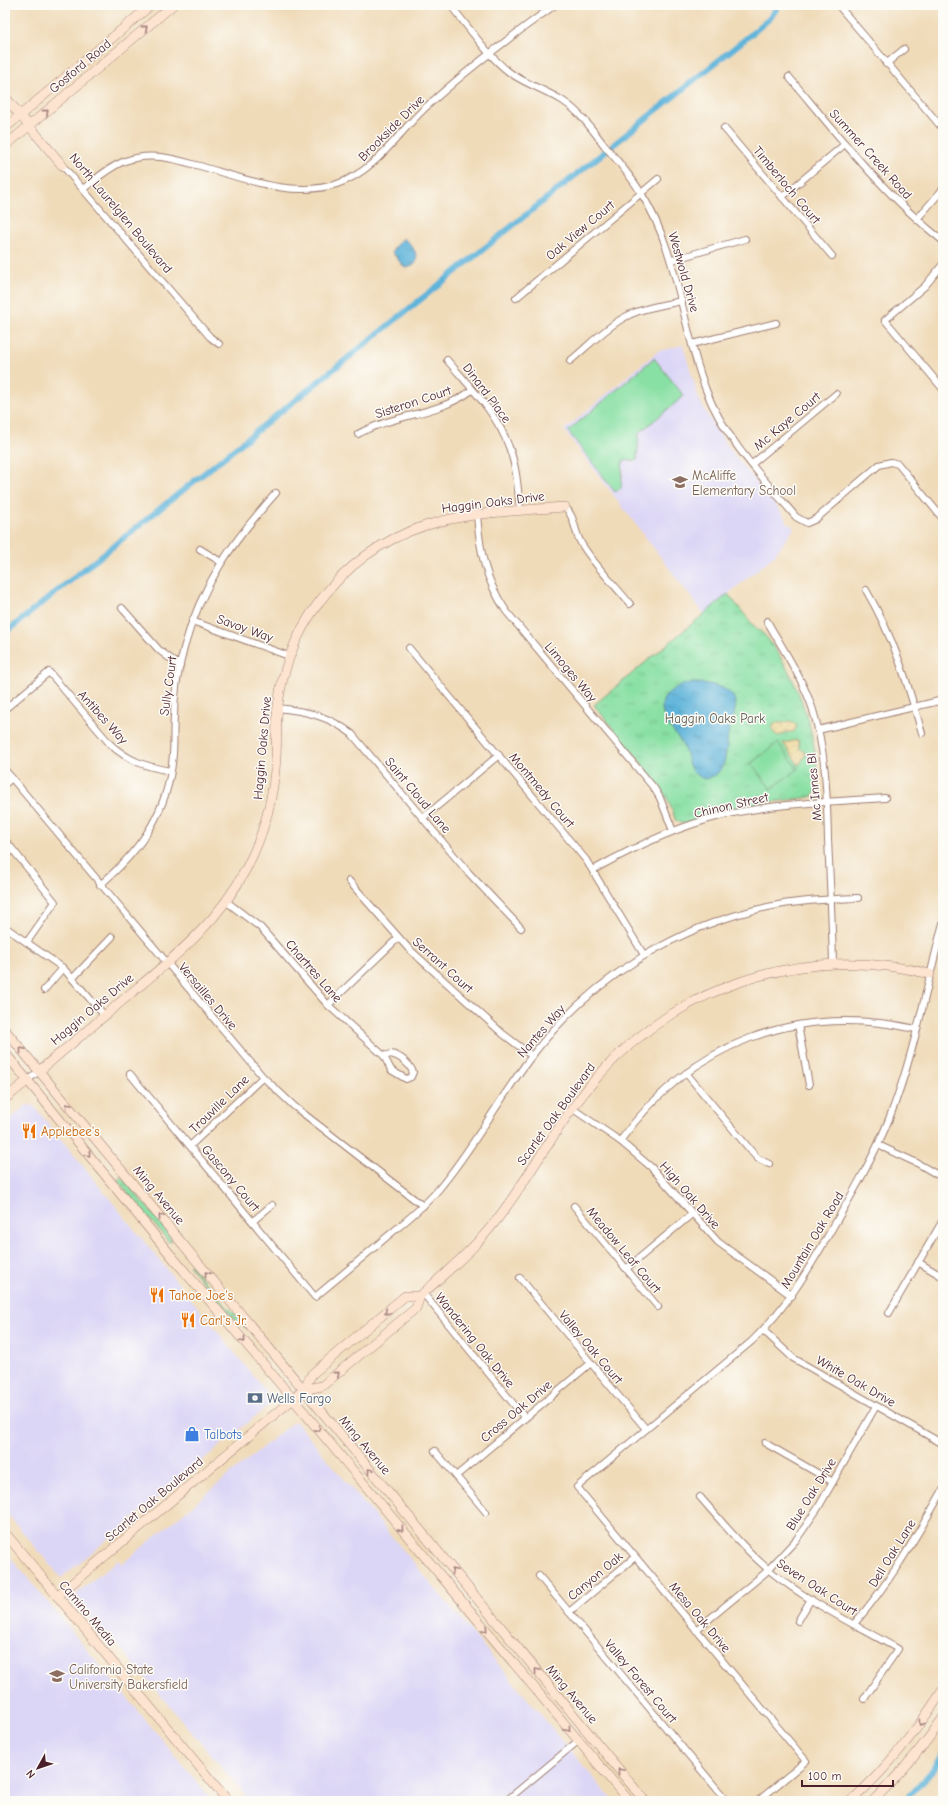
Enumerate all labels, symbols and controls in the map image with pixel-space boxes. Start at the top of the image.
one-way arrow [140,26,148,33]
street label: Gosford Road [46,36,114,96]
street label: Brookside Drive [355,92,427,164]
street label: Summer Creek Road [827,106,915,202]
one-way arrow [41,110,48,117]
street label: Timberloch Court [750,143,825,228]
street label: North Laurelglen Boulevard [66,150,176,276]
street label: Oak View Court [543,196,618,263]
street label: Westwold Drive [665,230,703,314]
street label: Dinard Place [460,360,515,426]
street label: Sisteron Court [373,382,454,421]
street label: Mc Kaye Court [751,388,824,453]
place label: McAliffe Elementary School [692,468,796,498]
school or university icon: McAliffe Elementary School [671,473,689,491]
street label: Haggin Oaks Drive [441,488,546,516]
street label: Savoy Way [215,611,275,645]
street label: Limoges Way [542,639,600,705]
street label: Sully Court [156,654,180,717]
street label: Antibes Way [75,687,131,747]
street label: Haggin Oaks Drive [250,695,274,800]
park label: Haggin Oaks Park [665,711,766,726]
street label: Montmedy Court [506,749,579,832]
street label: Mc Innes Bl [804,752,824,822]
street label: Saint Cloud Lane [382,754,454,836]
street label: Chinon Street [692,789,771,821]
street label: Serrant Court [410,934,477,997]
street label: Chartres Lane [283,936,346,1006]
street label: Versailles Drive [176,959,241,1033]
street label: Haggin Oaks Drive [48,970,137,1048]
street label: Nantes Way [514,1001,568,1060]
one-way arrow [20,1048,27,1055]
street label: Scarlet Oak Boulevard [514,1060,598,1168]
street label: Trouville Lane [186,1072,252,1136]
one-way arrow [66,1103,73,1111]
restaurant icon: Applebee's [20,1122,38,1140]
place label: Applebee's [41,1124,100,1139]
street label: Gascony Court [199,1142,264,1215]
one-way arrow [83,1149,90,1156]
street label: High Oak Drive [657,1158,724,1232]
street label: Ming Avenue [130,1163,188,1228]
street label: Mountain Oak Road [777,1189,847,1291]
street label: Meadow Leaf Court [584,1204,665,1297]
one-way arrow [158,1214,165,1221]
one-way arrow [205,1271,212,1278]
restaurant icon: Tahoe Joe's [148,1286,166,1304]
place label: Tahoe Joe's [169,1288,233,1303]
street label: Wandering Oak Drive [432,1289,518,1391]
one-way arrow [384,1307,391,1314]
street label: Valley Oak Court [556,1307,627,1388]
restaurant icon: Carl's Jr. [179,1311,197,1329]
place label: Carl's Jr. [200,1313,247,1328]
one-way arrow [239,1336,246,1343]
street label: White Oak Drive [814,1352,899,1410]
one-way arrow [332,1371,340,1378]
street label: Cross Oak Drive [477,1376,555,1445]
bank icon: Wells Fargo [246,1389,264,1407]
place label: Wells Fargo [267,1391,331,1406]
street label: Ming Avenue [336,1413,394,1478]
one-way arrow [314,1424,321,1432]
shop icon: Talbots [183,1425,201,1443]
place label: Talbots [204,1427,242,1442]
street label: Scarlet Oak Boulevard [102,1454,206,1544]
street label: Blue Oak Drive [783,1455,839,1533]
one-way arrow [368,1469,375,1476]
street label: Dell Oak Lane [865,1516,919,1590]
one-way arrow [397,1524,404,1532]
street label: Canyon Oak [564,1548,626,1603]
street label: Seven Oak Court [774,1555,861,1619]
one-way arrow [451,1569,458,1576]
street label: Camino Media [56,1577,120,1649]
street label: Mesa Oak Drive [666,1579,734,1656]
one-way arrow [480,1624,487,1631]
street label: Valley Forest Court [602,1636,681,1727]
place label: California State University Bakersfield [69,1662,188,1692]
street label: Ming Avenue [543,1662,601,1727]
school or university icon: California State University Bakersfield [48,1667,66,1685]
one-way arrow [534,1669,541,1676]
one-way arrow [919,1718,926,1725]
one-way arrow [563,1724,570,1731]
north arrow [18,1748,58,1788]
scale bar [802,1762,893,1788]
text: N [23,1767,38,1781]
one-way arrow [618,1768,625,1776]
text: 100 m [808,1769,841,1783]

